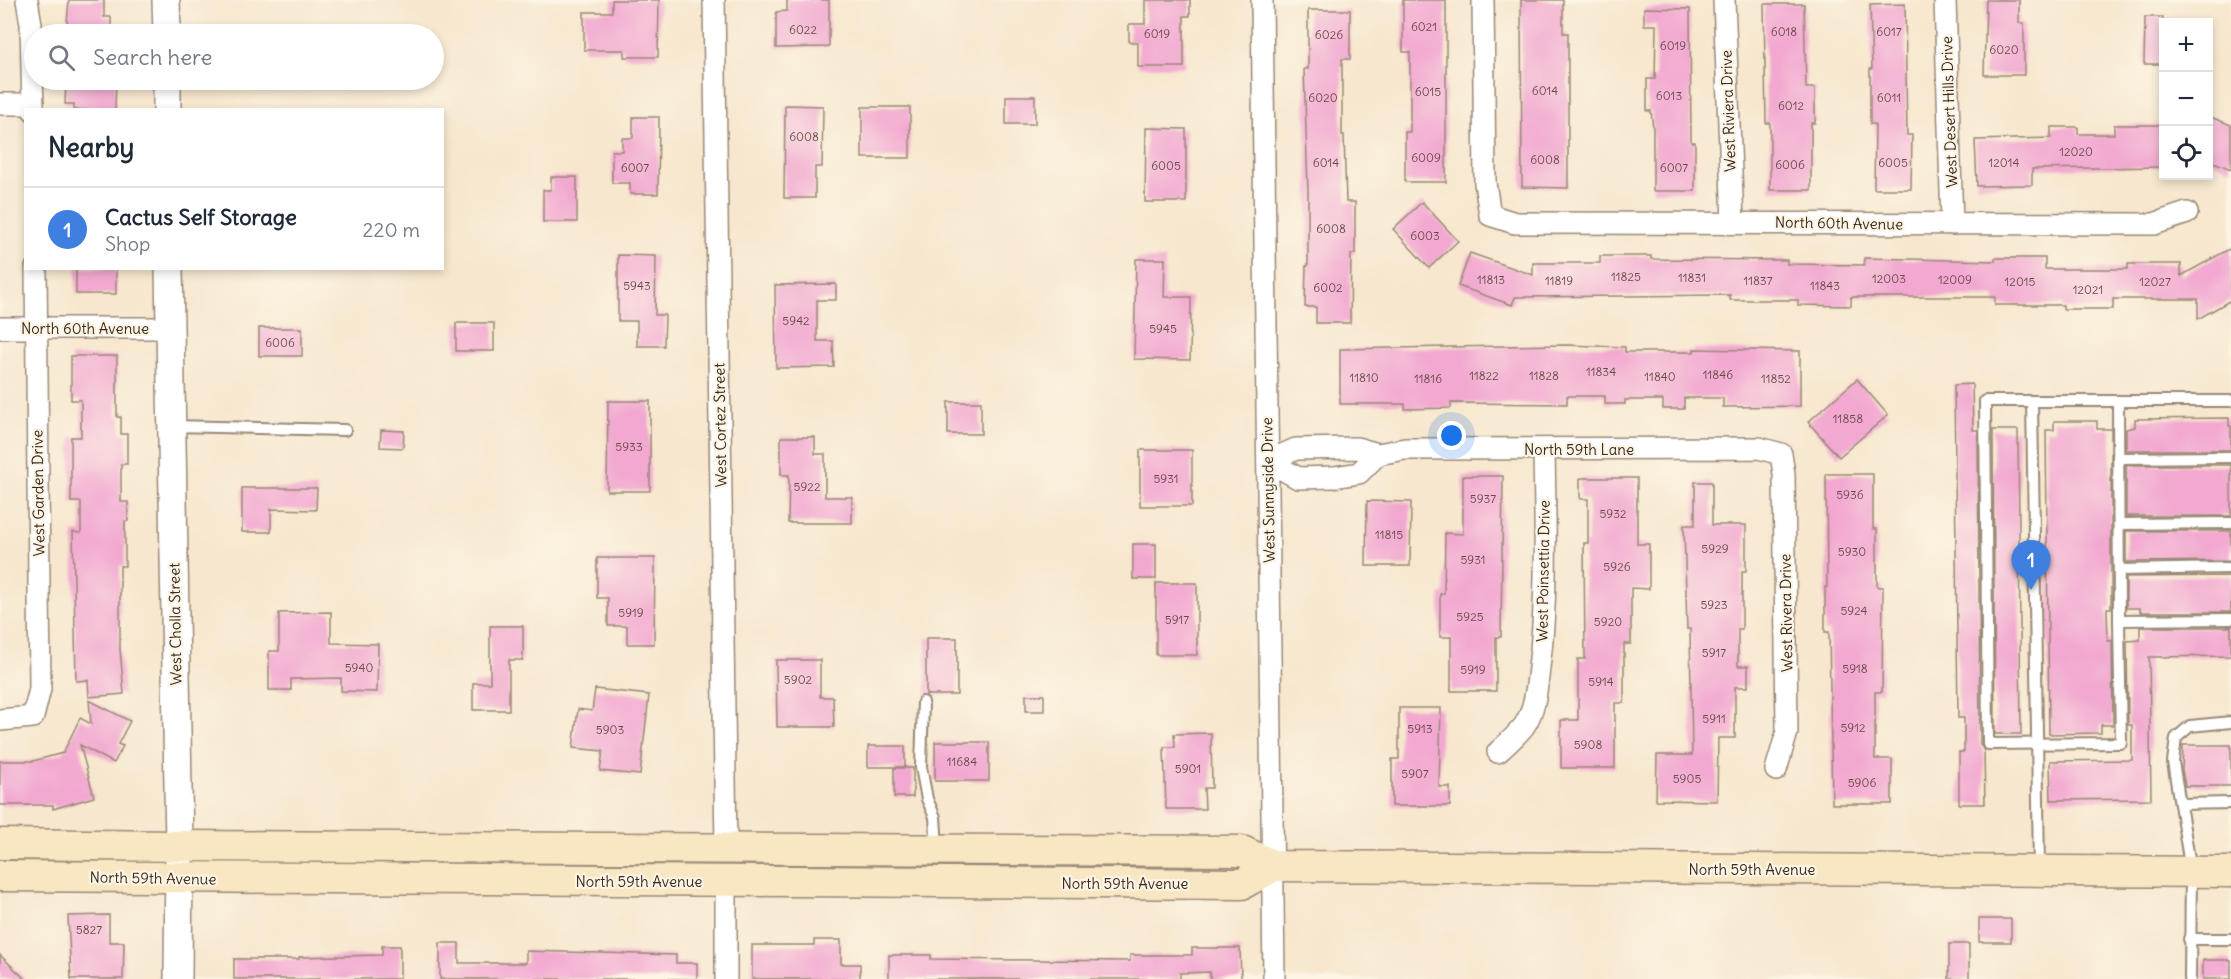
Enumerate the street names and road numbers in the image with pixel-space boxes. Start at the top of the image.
street label: West Desert Hills Drive [1937,36,1961,188]
street label: West Riviera Drive [1716,50,1740,172]
street label: North 60th Avenue [1775,212,1903,234]
street label: North 60th Avenue [21,319,149,338]
street label: West Cortez Street [709,363,731,487]
street label: West Sunnyside Drive [1257,417,1279,563]
street label: West Garden Drive [27,430,49,556]
street label: North 59th Lane [1524,440,1634,459]
street label: West Poinsettia Drive [1532,500,1554,642]
street label: West Rivera Drive [1775,554,1797,672]
street label: West Cholla Street [164,563,186,685]
street label: North 59th Avenue [1689,860,1815,879]
street label: North 59th Avenue [89,867,217,889]
street label: North 59th Avenue [576,872,702,891]
street label: North 59th Avenue [1062,874,1188,893]

